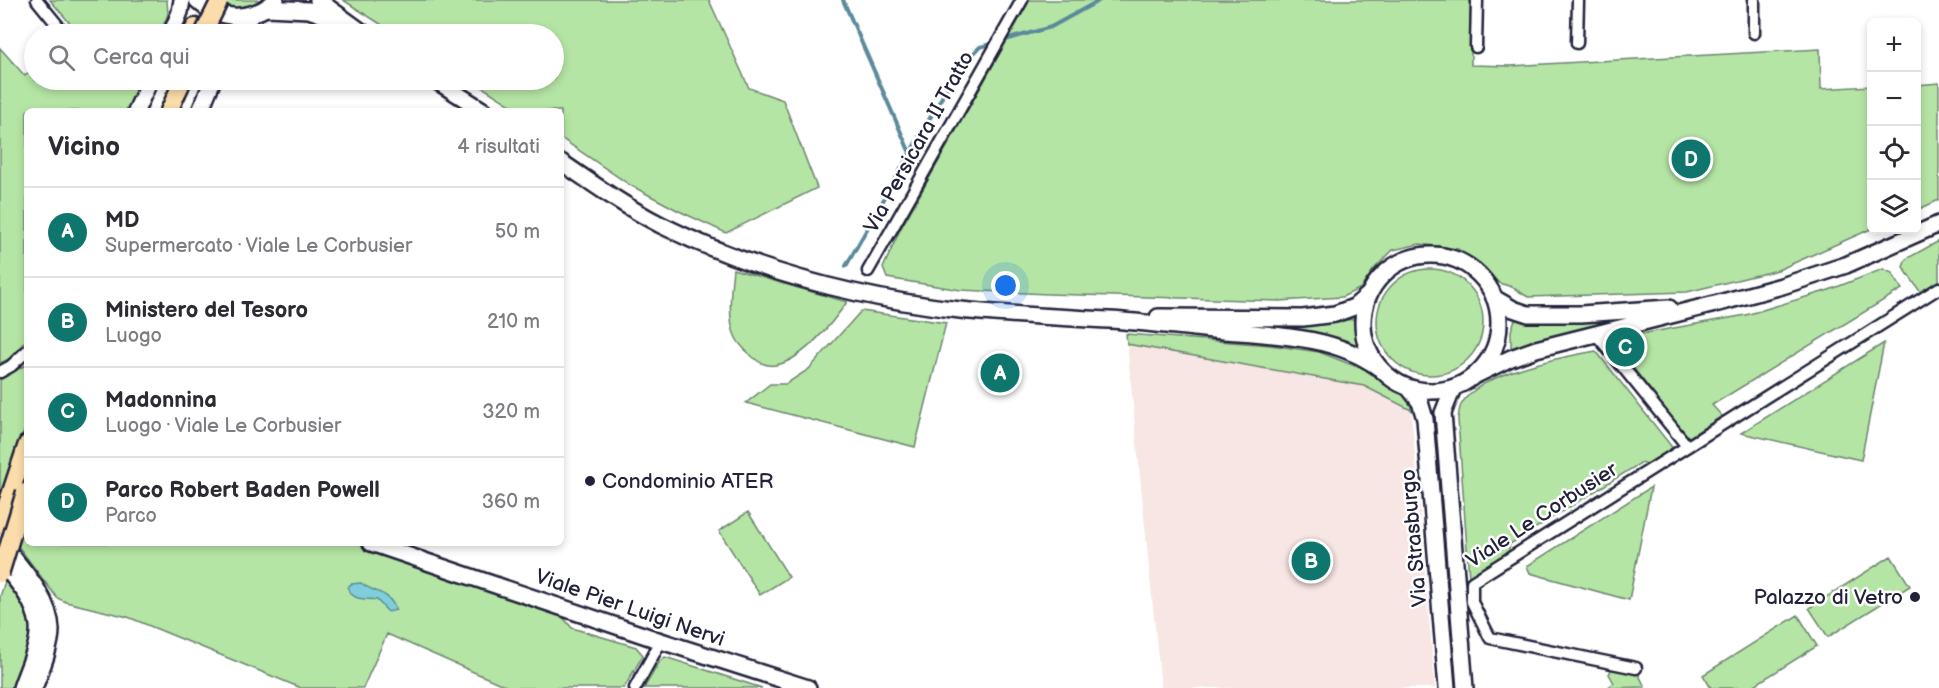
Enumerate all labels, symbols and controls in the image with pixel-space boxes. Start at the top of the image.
map controls [1867,18,1921,234]
button: + [1867,18,1921,72]
search box [24,24,564,90]
icon: search [45,41,78,74]
text: Cerca qui [93,44,190,71]
street label: Via Persicara II Tratto [859,47,979,237]
button: − [1867,72,1921,126]
button: locate [1867,126,1921,180]
text: Vicino [48,132,120,163]
text: 4 risultati [457,135,540,159]
pin: D [1672,136,1710,182]
button: layers [1867,180,1921,234]
text: MD [105,207,139,234]
text: A [61,220,74,244]
text: 50 m [495,220,540,244]
text: Supermercato · Viale Le Corbusier [105,234,412,258]
your location [991,271,1020,300]
text: Ministero del Tesoro [105,297,308,324]
text: B [60,310,75,334]
text: 210 m [487,310,540,334]
text: Luogo [105,324,162,348]
pin: C [1606,324,1644,370]
pin: A [980,350,1020,395]
text: Madonnina [105,387,217,414]
text: C [60,400,75,424]
text: 320 m [482,400,540,424]
text: Luogo · Viale Le Corbusier [105,414,341,438]
street label: Viale Le Corbusier [1462,457,1623,573]
street label: Via Strasburgo [1396,468,1432,608]
place label: Condominio ATER [602,469,773,494]
marker: Condominio ATER [583,474,597,488]
text: Parco Robert Baden Powell [105,477,380,504]
text: D [61,490,74,514]
text: 360 m [482,490,540,514]
text: Parco [105,504,157,528]
pin: B [1292,538,1330,584]
street label: Viale Pier Luigi Nervi [532,564,728,652]
place label: Palazzo di Vetro [1754,585,1903,610]
marker: Palazzo di Vetro [1908,590,1922,604]

